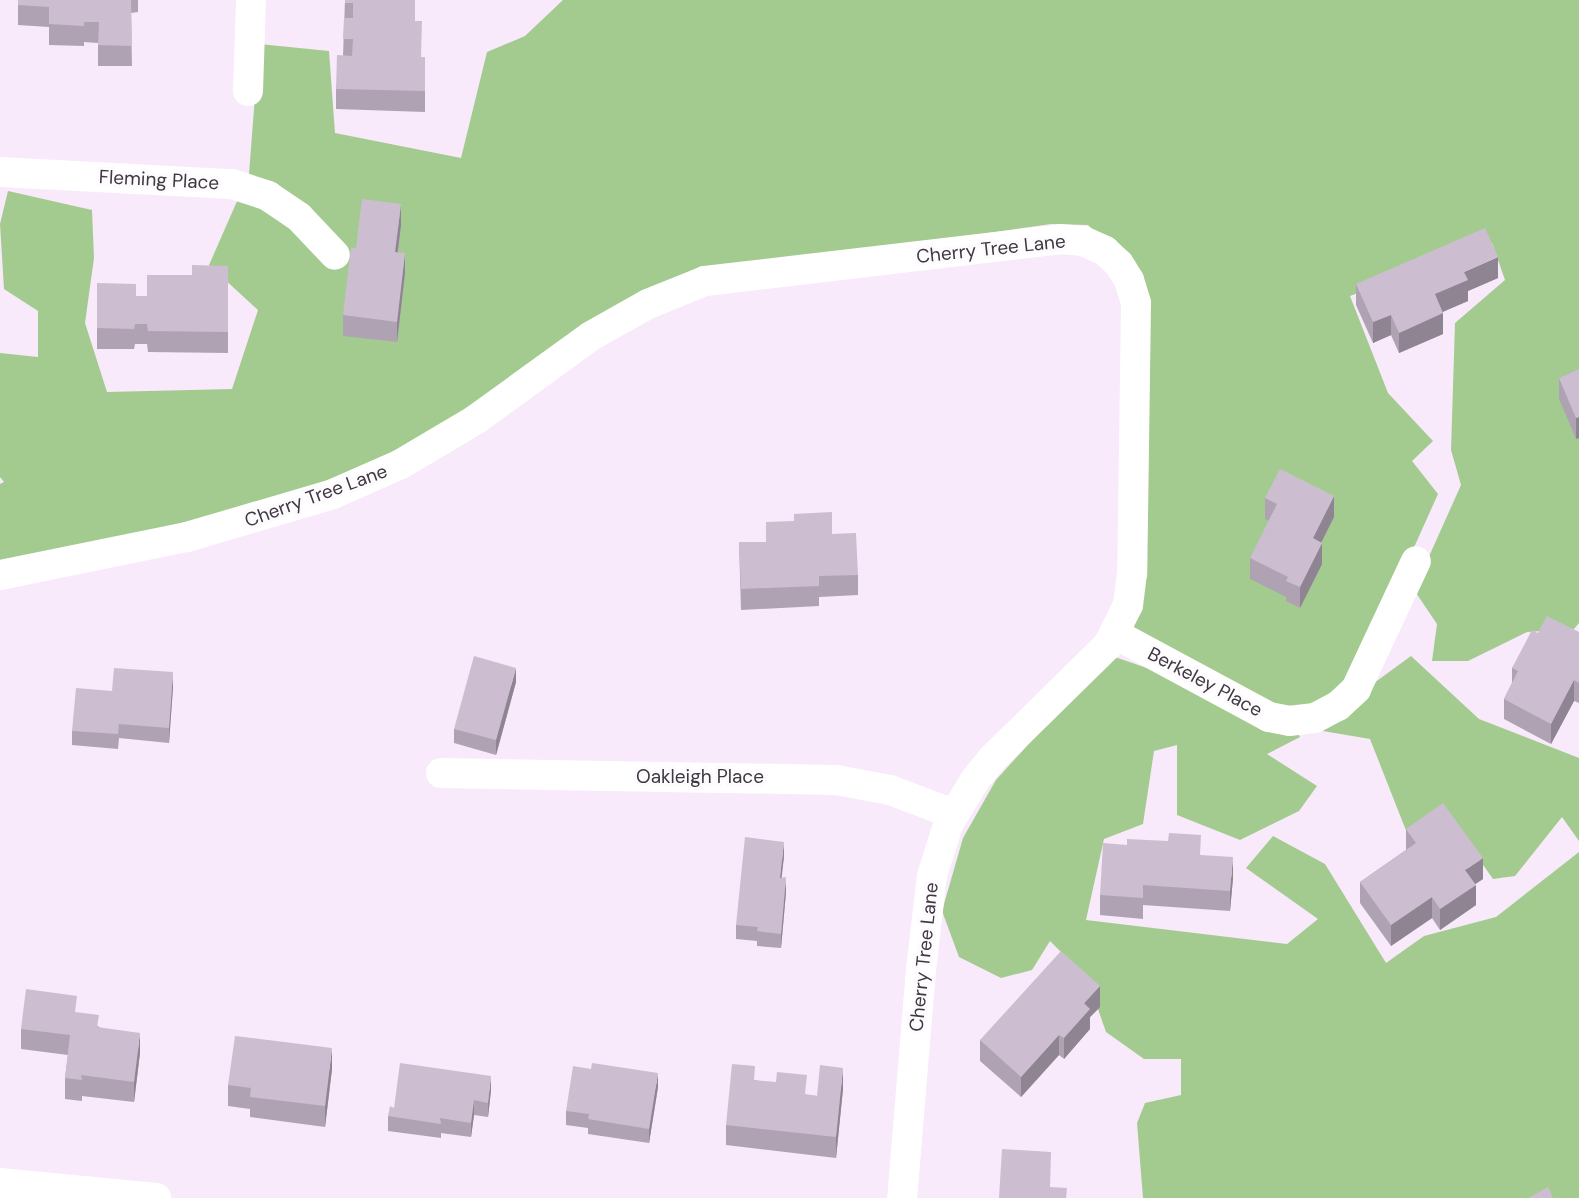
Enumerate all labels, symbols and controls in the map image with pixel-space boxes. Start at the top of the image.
street label: Fleming Place [98,165,220,195]
street label: Cherry Tree Lane [915,230,1067,268]
street label: Cherry Tree Lane [242,460,390,532]
street label: Berkeley Place [1144,642,1266,722]
street label: Oakleigh Place [636,766,764,788]
street label: Cherry Tree Lane [905,881,943,1033]

